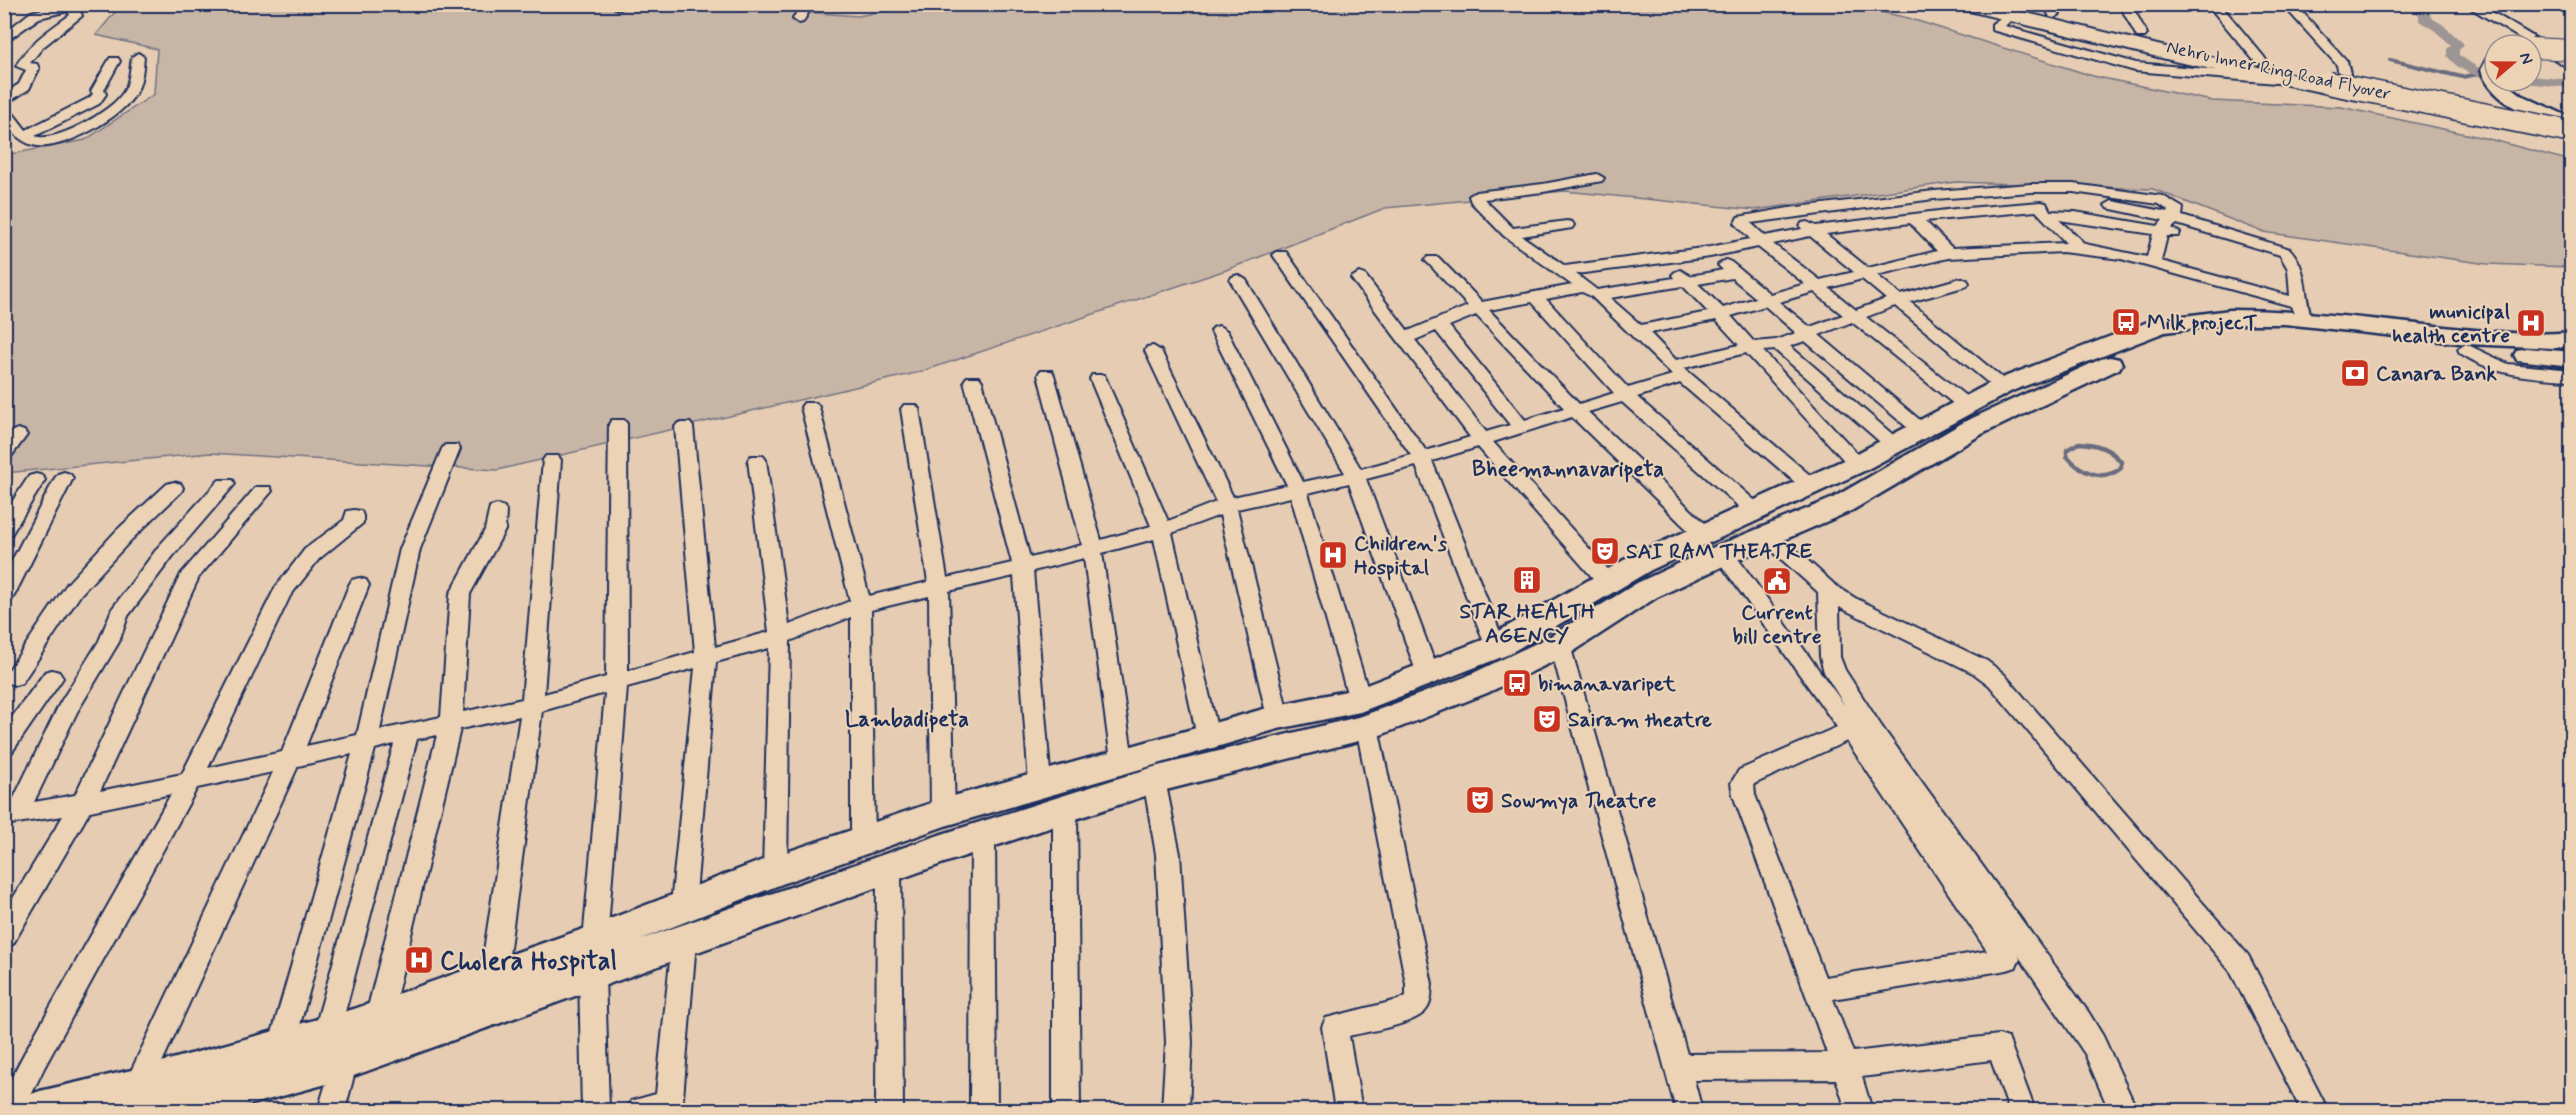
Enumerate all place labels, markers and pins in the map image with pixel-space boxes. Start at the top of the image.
place label: municipal health centre [2392,298,2510,350]
bus stop icon: Milk projecT [2110,306,2142,338]
hospital icon: municipal health centre [2515,307,2547,339]
place label: Milk projecT [2147,309,2258,337]
bank icon: Canara Bank [2339,357,2371,389]
place label: Canara Bank [2376,360,2498,388]
place label: Children's Hospital [1354,530,1448,582]
theatre icon: SAI RAM THEATRE [1589,535,1621,567]
place label: SAI RAM THEATRE [1626,538,1812,566]
hospital icon: Children's Hospital [1317,539,1349,571]
building icon: STAR HEALTH AGENCY [1511,564,1543,596]
public building icon: Current bill centre [1761,565,1793,597]
place label: STAR HEALTH AGENCY [1459,598,1595,650]
place label: Current bill centre [1733,599,1821,651]
bus stop icon: bimanavaripet [1501,667,1533,699]
place label: bimanavaripet [1538,670,1676,698]
theatre icon: Sairam theatre [1531,703,1563,735]
place label: Sairam theatre [1568,706,1712,734]
theatre icon: Sowmya Theatre [1464,784,1496,816]
place label: Sowmya Theatre [1501,787,1656,815]
hospital icon: Cholera Hospital [403,944,435,976]
place label: Cholera Hospital [440,945,617,979]

